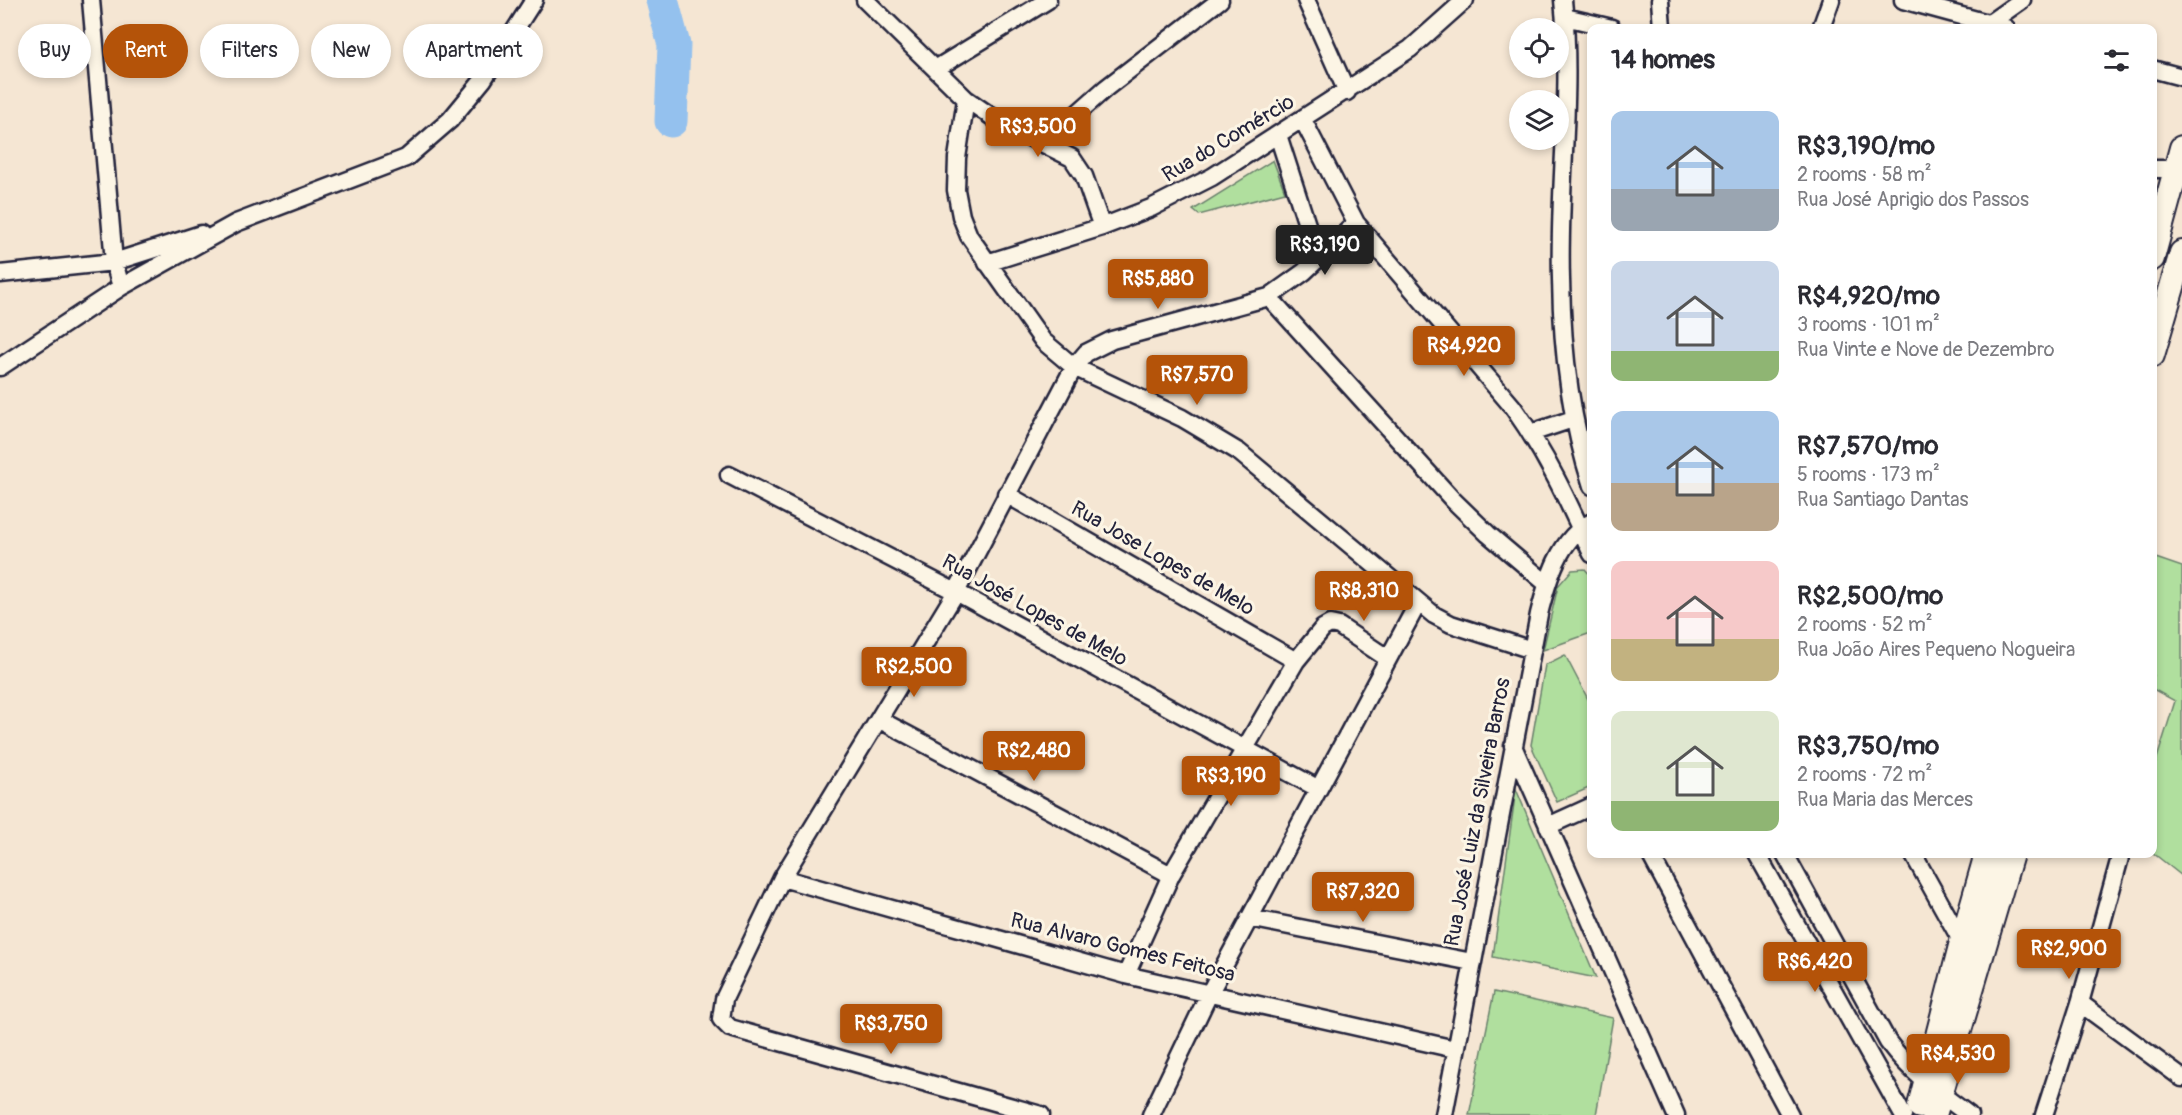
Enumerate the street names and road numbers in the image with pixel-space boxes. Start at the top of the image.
street label: Rua do Comércio [1157,88,1299,188]
street label: Rua Jose Lopes de Melo [1066,495,1259,622]
street label: Rua José Lopes de Melo [937,548,1132,673]
street label: Rua José Luiz da Silveira Barros [1438,675,1517,949]
street label: Rua Alvaro Gomes Feitosa [1008,907,1238,988]

